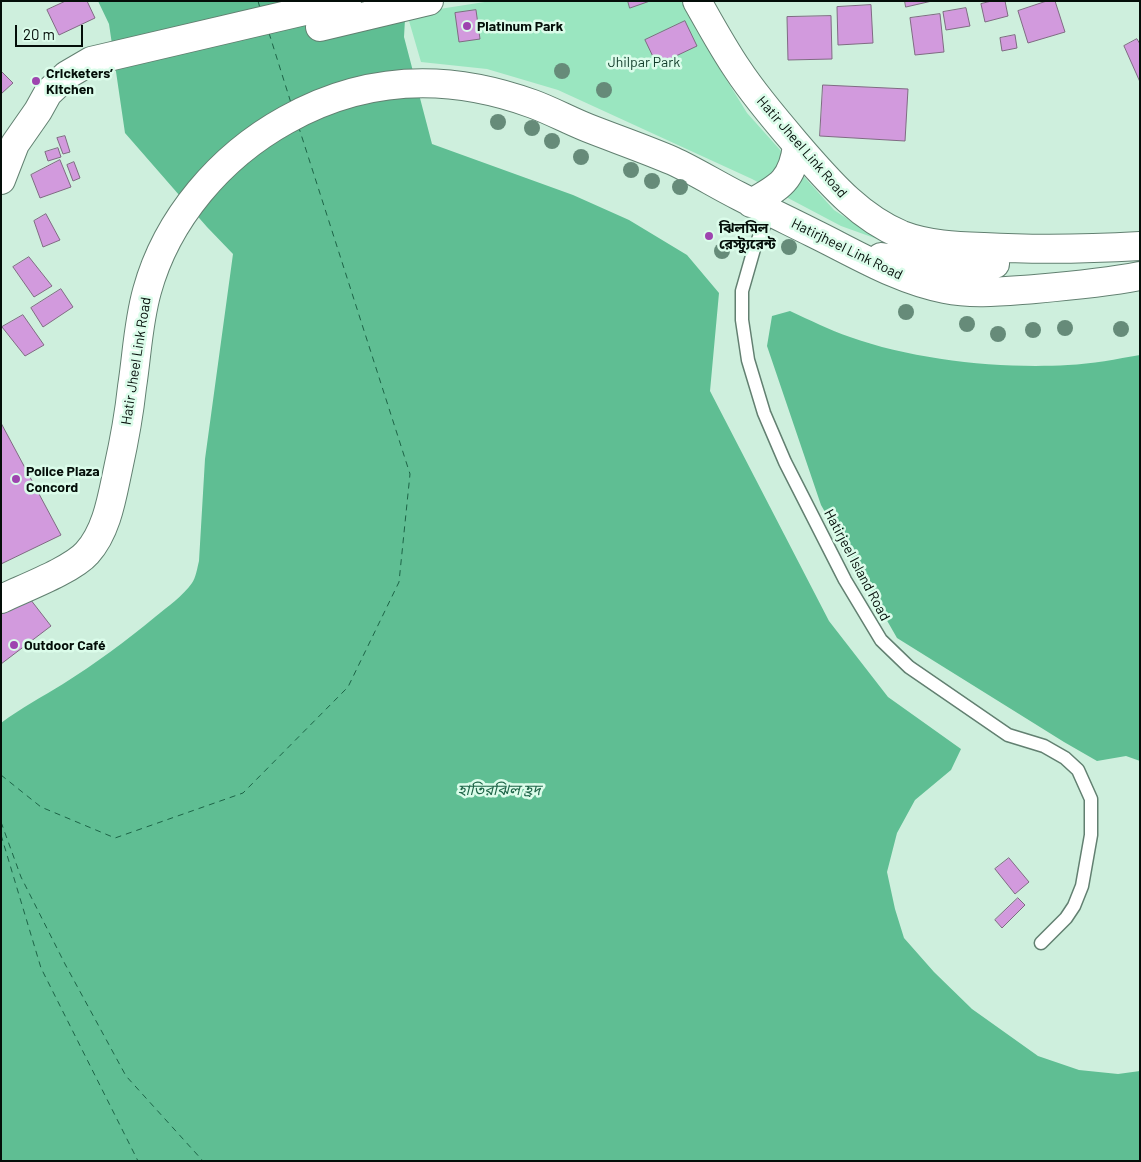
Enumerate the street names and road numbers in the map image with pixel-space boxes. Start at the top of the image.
street label: Hatir Jheel Link Road [753,93,851,201]
street label: Hatirjheel Link Road [789,215,905,283]
street label: Hatir Jheel Link Road [118,296,154,426]
street label: Hatirjeel Island Road [820,506,894,624]

